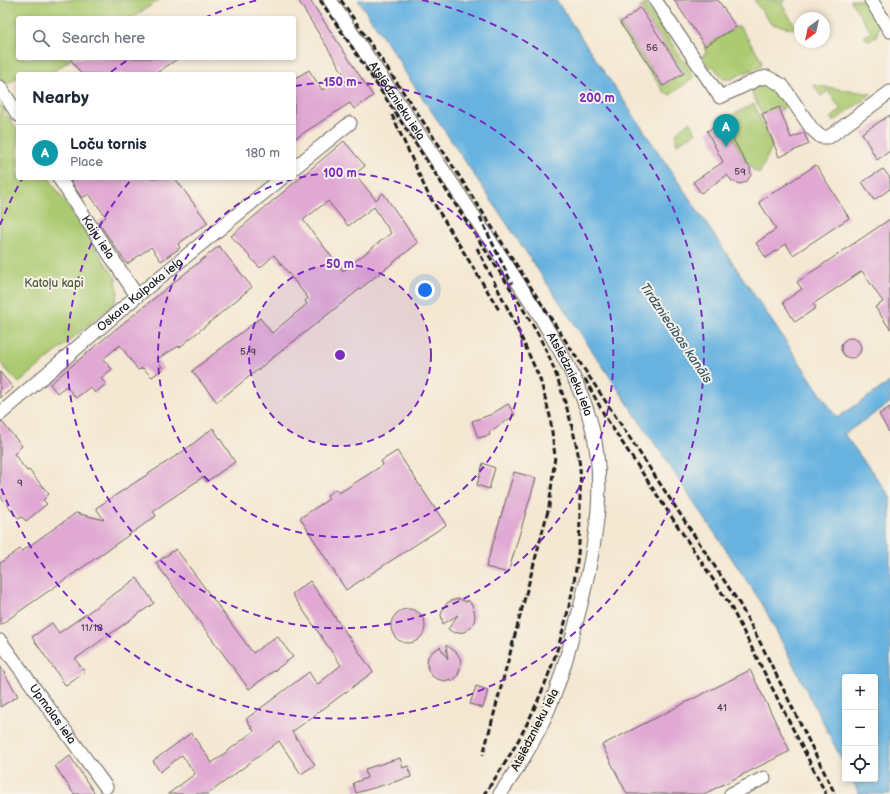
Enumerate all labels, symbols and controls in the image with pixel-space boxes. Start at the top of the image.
north arrow [794,12,830,48]
search box [16,16,296,60]
icon: search [30,27,52,49]
text: Search here [62,29,145,48]
house number: 56 [646,42,658,54]
street label: Atslēdznieku iela [366,59,429,143]
text: 150 m [324,75,356,90]
text: Nearby [32,88,89,108]
text: 200 m [579,91,615,106]
pin: A [713,114,739,147]
text: Loču tornis [70,135,147,154]
text: A [41,145,49,161]
text: 180 m [245,145,280,161]
text: Place [70,154,103,170]
text: 100 m [323,166,357,181]
house number: 59 [734,166,746,178]
street label: Kaiju iela [78,213,118,262]
street label: Oskara Kalpaka iela [94,254,186,335]
text: 50 m [326,257,354,272]
park label: Katoļu kapi [24,276,84,291]
your location [415,280,435,300]
water label: Tirdzniecības kanāls [636,280,716,387]
street label: Atslēdznieku iela [544,330,596,418]
house number: 5/9 [240,346,256,358]
centre of rings [333,348,347,362]
house number: 9 [17,477,23,489]
house number: 11/13 [81,622,103,634]
map controls [842,674,878,782]
button: + [842,674,878,710]
street label: Upmalas iela [26,681,80,747]
street label: Atslēdznieku iela [508,686,562,774]
house number: 41 [717,702,727,714]
button: − [842,710,878,746]
button: locate [842,746,878,782]

